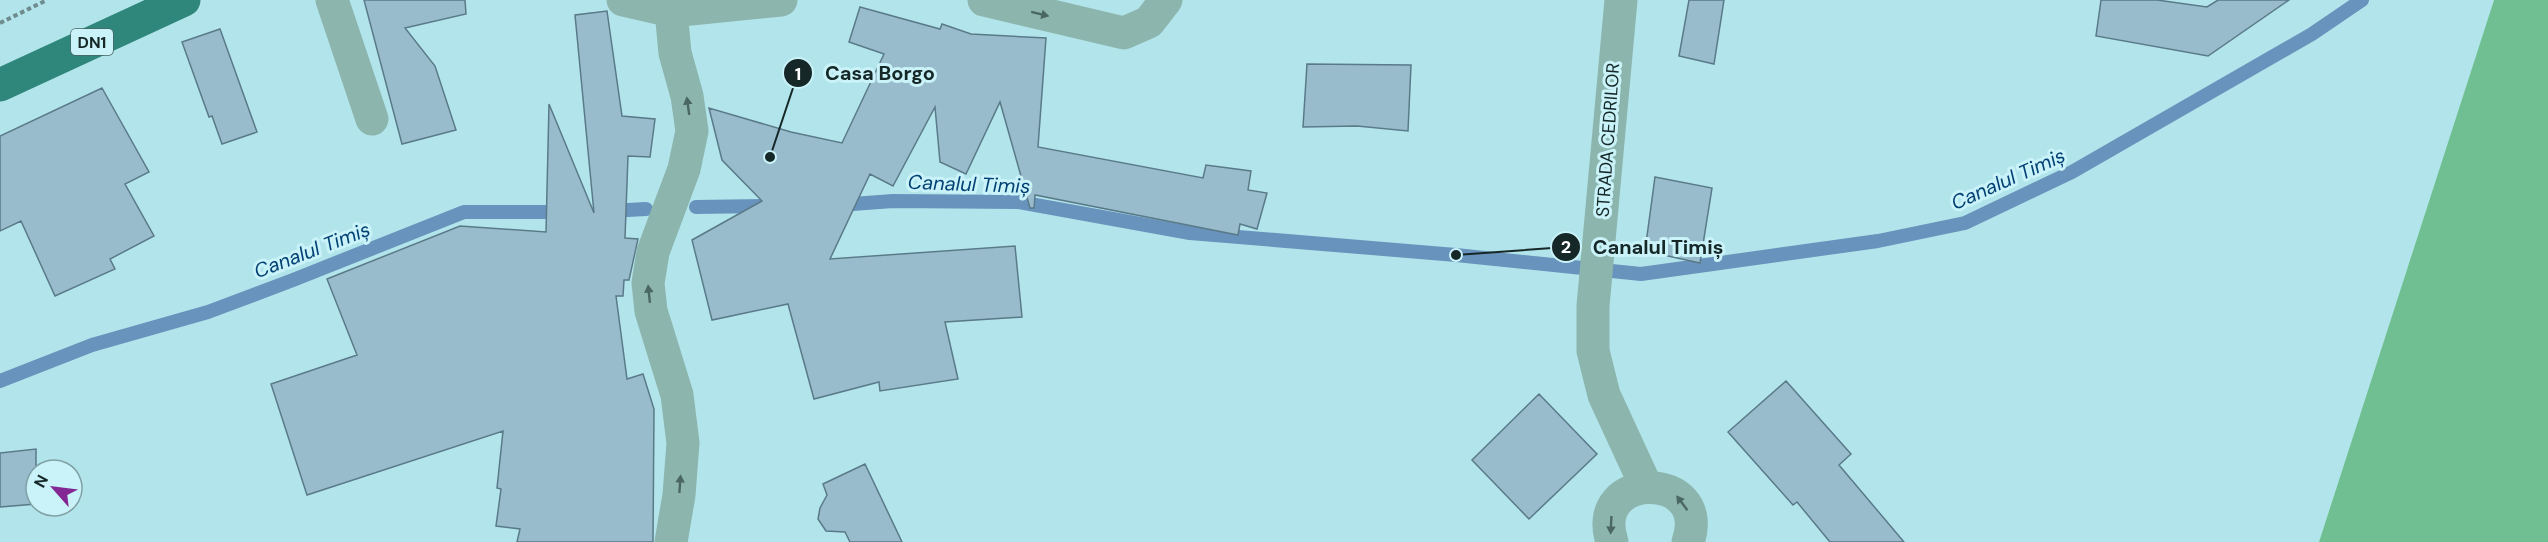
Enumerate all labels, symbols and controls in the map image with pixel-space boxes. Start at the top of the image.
one-way arrow [1031,9,1050,19]
road number: DN1 [71,29,113,55]
callout: Casa Borgo [783,54,947,92]
text: Casa Borgo [825,60,935,86]
text: 1 [795,62,801,86]
street label: STRADA CEDRILOR [1591,62,1625,218]
one-way arrow [684,96,693,115]
water label: Canalul Timiș [1947,142,2069,216]
water label: Canalul Timiș [907,169,1031,199]
water label: Canalul Timiș [250,216,374,284]
callout: Canalul Timiș [1551,228,1736,266]
text: Canalul Timiș [1593,234,1723,260]
text: 2 [1561,235,1571,259]
one-way arrow [644,284,654,303]
north arrow [24,458,84,518]
text: N [29,471,53,491]
one-way arrow [676,475,685,494]
one-way arrow [1675,495,1688,511]
one-way arrow [1606,516,1615,535]

